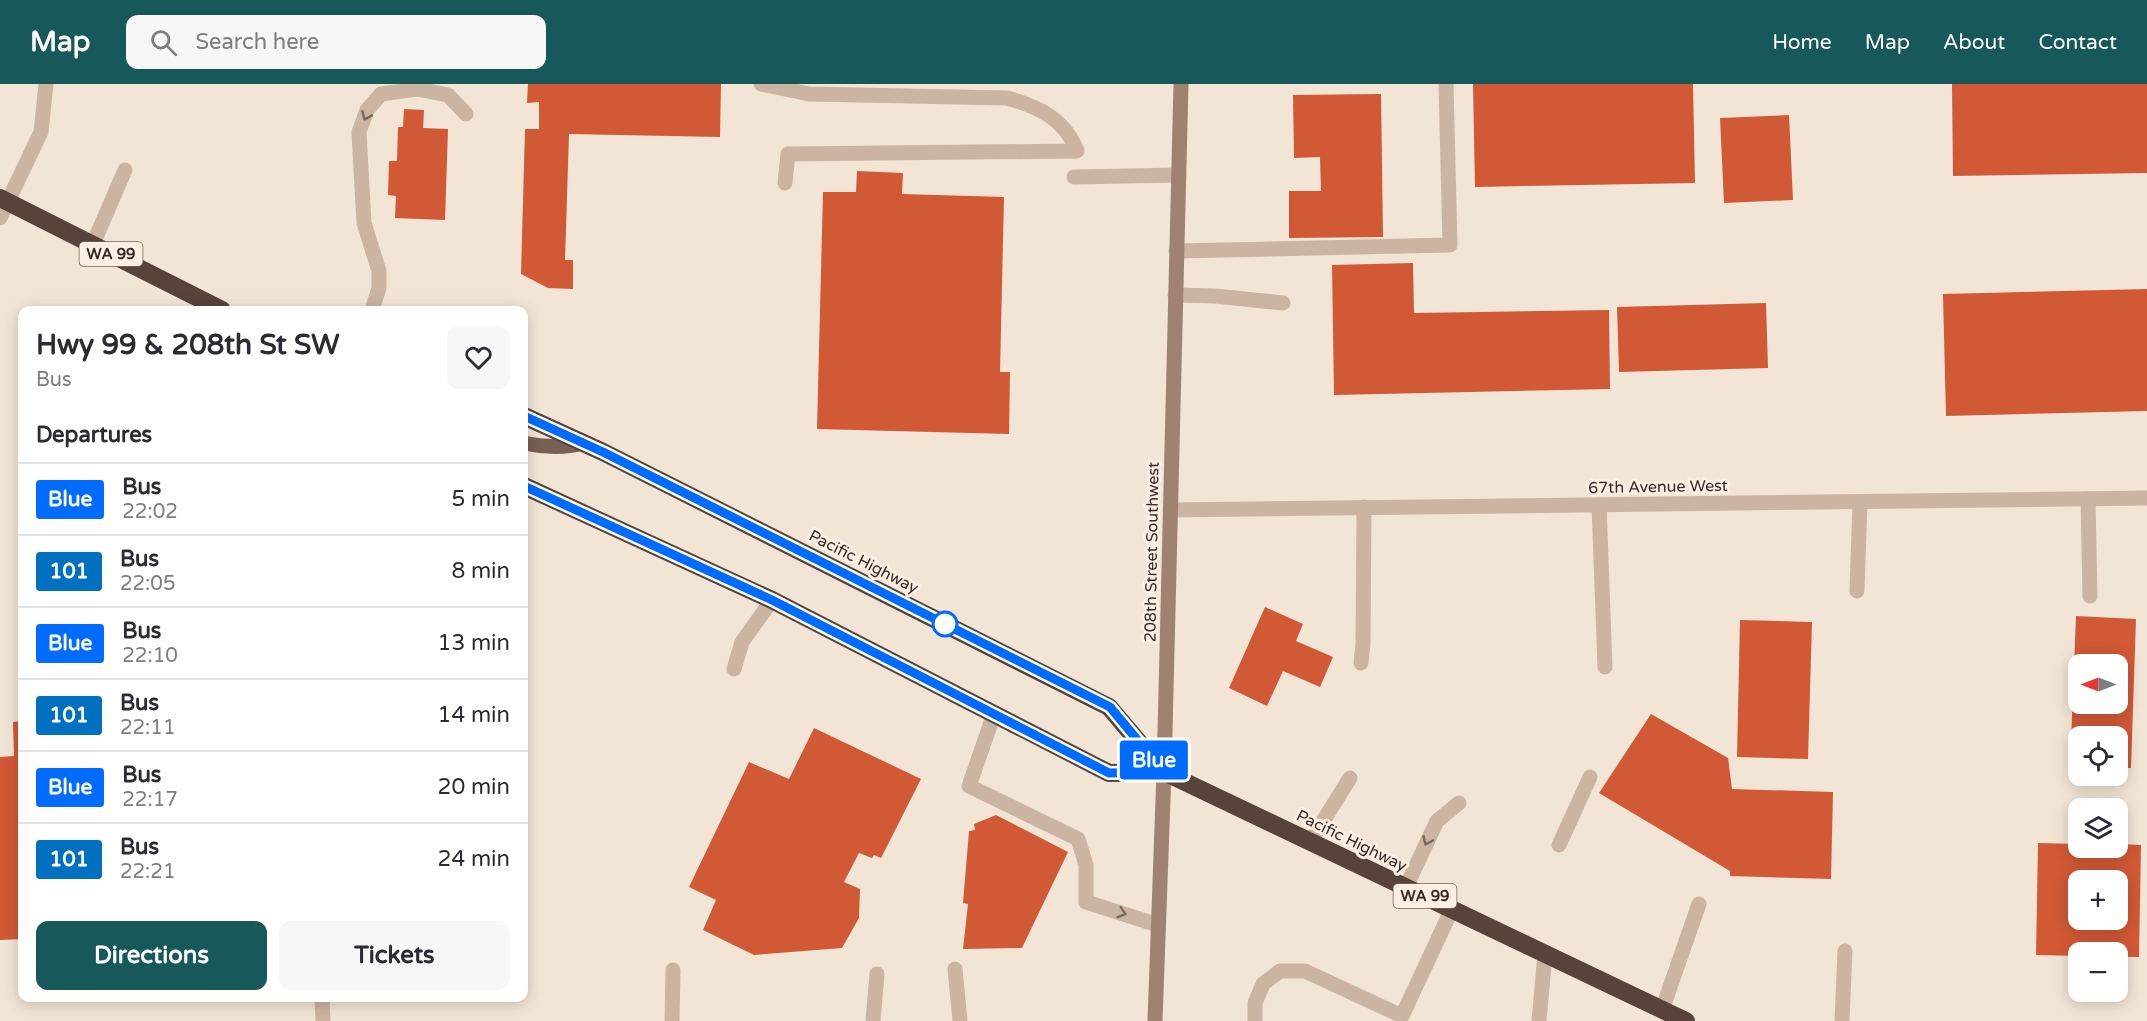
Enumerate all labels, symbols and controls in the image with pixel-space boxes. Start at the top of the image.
search box [126,15,546,69]
text: Map [30,25,90,59]
icon: search [147,26,180,59]
text: Search here [195,29,319,55]
text: Home [1772,30,1832,55]
text: Map [1865,30,1910,55]
text: About [1943,30,2005,55]
text: Contact [2038,30,2117,55]
one-way arrow [361,110,373,121]
road number: WA 99 [80,242,142,266]
button: heart [447,326,510,389]
text: Hwy 99 & 208th St SW [36,328,340,362]
text: Bus [36,368,72,392]
text: Departures [36,422,152,448]
street label: 208th Street Southwest [1140,462,1164,642]
text: Bus [122,474,161,500]
street label: 67th Avenue West [1588,476,1728,498]
text: 5 min [451,486,510,512]
text: Blue [48,487,92,512]
text: 22:02 [122,500,178,524]
street label: Pacific Highway [805,526,922,598]
text: Bus [120,546,159,572]
text: 8 min [451,558,510,584]
text: 101 [49,559,89,584]
text: 22:05 [120,572,175,596]
unlabelled marker [932,611,958,637]
text: Bus [122,618,161,644]
text: 13 min [438,630,510,656]
text: Blue [48,631,92,656]
text: 22:10 [122,644,178,668]
north arrow [2068,654,2128,714]
map controls [2068,654,2128,1002]
text: Bus [120,690,159,716]
text: 14 min [438,702,510,728]
text: 101 [49,703,89,728]
text: 22:11 [120,716,175,740]
button: locate [2068,726,2128,786]
line badge: Blue [1112,740,1196,780]
text: Blue [1132,748,1176,773]
text: Bus [122,762,161,788]
text: 20 min [438,774,510,800]
text: Blue [48,775,92,800]
text: 22:17 [122,788,178,812]
button: layers [2068,798,2128,858]
street label: Pacific Highway [1293,806,1410,876]
text: Bus [120,834,159,860]
one-way arrow [1423,835,1435,846]
text: 24 min [438,846,510,872]
text: 101 [49,847,89,872]
text: 22:21 [120,860,175,884]
button: + [2068,870,2128,930]
road number: WA 99 [1394,884,1456,908]
one-way arrow [1116,906,1127,919]
button: Directions [36,921,267,990]
button: Tickets [279,921,510,990]
button: − [2068,942,2128,1002]

